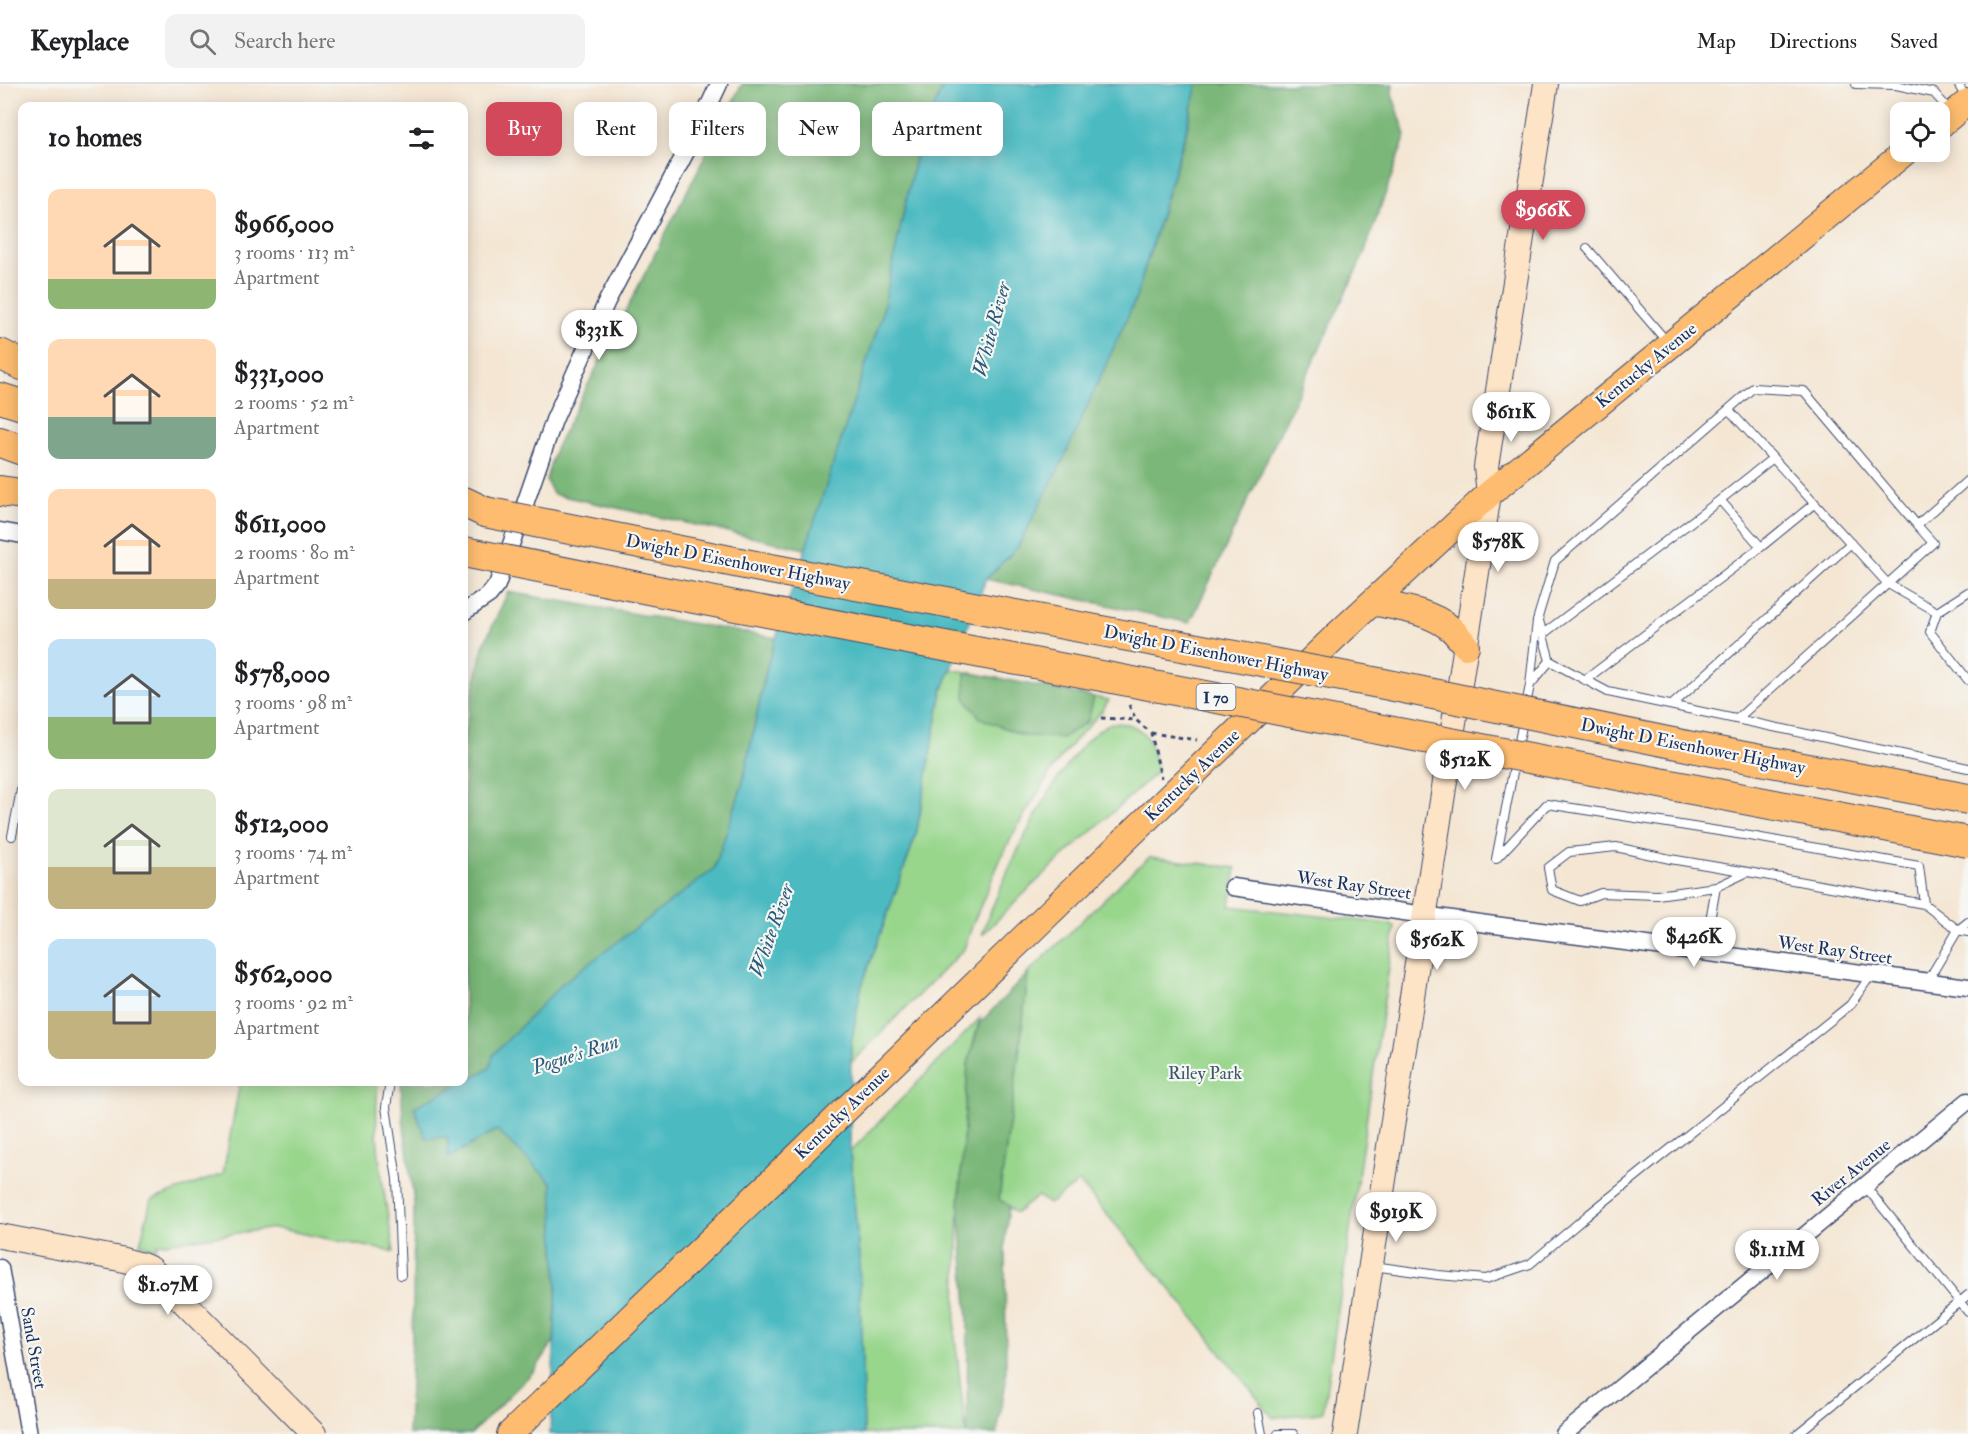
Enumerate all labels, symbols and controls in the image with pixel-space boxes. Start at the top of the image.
search box [165,14,585,68]
text: Keyplace [30,24,129,59]
icon: search [186,25,219,58]
text: Search here [234,27,336,55]
text: Map [1696,28,1736,55]
text: Directions [1769,28,1857,55]
text: Saved [1890,28,1938,55]
chip: Buy [486,102,562,156]
chip: Rent [574,102,657,156]
chip: Filters [669,102,766,156]
chip: New [778,102,860,156]
chip: Apartment [872,102,1003,156]
map controls [1890,102,1950,162]
button: locate [1890,102,1950,162]
text: 10 homes [48,122,142,154]
icon: filters [405,122,438,155]
pin: $966K [1501,190,1585,241]
text: $966K [1515,197,1571,222]
text: $966,000 [234,208,334,240]
icon: home [96,213,168,285]
text: 3 rooms · 113 m² [234,240,355,265]
text: Apartment [234,265,319,290]
water label: White River [967,278,1017,379]
pin: $331K [557,310,641,361]
text: $331K [575,317,623,342]
street label: Kentucky Avenue [1591,317,1702,413]
text: $331,000 [234,358,324,390]
icon: home [96,363,168,435]
text: 2 rooms · 52 m² [234,390,354,415]
pin: $611K [1469,392,1553,443]
text: $611K [1486,399,1536,424]
text: Apartment [234,415,319,440]
text: $611,000 [234,508,326,540]
icon: home [96,513,168,585]
pin: $578K [1456,522,1540,573]
street label: Dwight D Eisenhower Highway [624,529,853,596]
text: $578K [1472,529,1524,554]
text: 2 rooms · 80 m² [234,540,355,565]
text: Apartment [234,565,319,590]
street label: Dwight D Eisenhower Highway [1102,620,1331,687]
text: $578,000 [234,658,330,690]
icon: home [96,663,168,735]
road number: I 70 [1196,684,1236,710]
text: 3 rooms · 98 m² [234,690,352,715]
street label: Dwight D Eisenhower Highway [1579,713,1808,780]
text: Apartment [234,715,319,740]
street label: Kentucky Avenue [1140,724,1245,827]
pin: $512K [1423,740,1507,791]
text: $512K [1439,747,1491,772]
text: $512,000 [234,808,329,840]
icon: home [96,813,168,885]
text: 3 rooms · 74 m² [234,840,352,865]
text: Apartment [234,865,319,890]
street label: West Ray Street [1294,866,1413,905]
water label: White River [743,879,800,980]
pin: $426K [1652,917,1736,968]
pin: $562K [1395,920,1479,971]
text: $426K [1666,924,1722,949]
text: $562K [1410,927,1464,952]
street label: West Ray Street [1775,931,1894,970]
text: $562,000 [234,958,333,990]
icon: home [96,963,168,1035]
text: 3 rooms · 92 m² [234,990,353,1015]
text: Apartment [234,1015,319,1040]
water label: Pogue's Run [528,1029,622,1081]
street label: Kentucky Avenue [790,1062,895,1165]
park label: Riley Park [1168,1062,1242,1085]
street label: River Avenue [1807,1133,1896,1211]
pin: $919K [1354,1192,1438,1243]
text: $919K [1370,1199,1422,1224]
pin: $1.11M [1728,1230,1826,1281]
text: $1.11M [1749,1237,1805,1262]
pin: $1.07M [119,1265,217,1316]
text: $1.07M [137,1272,199,1297]
street label: Sand Street [15,1305,52,1391]

